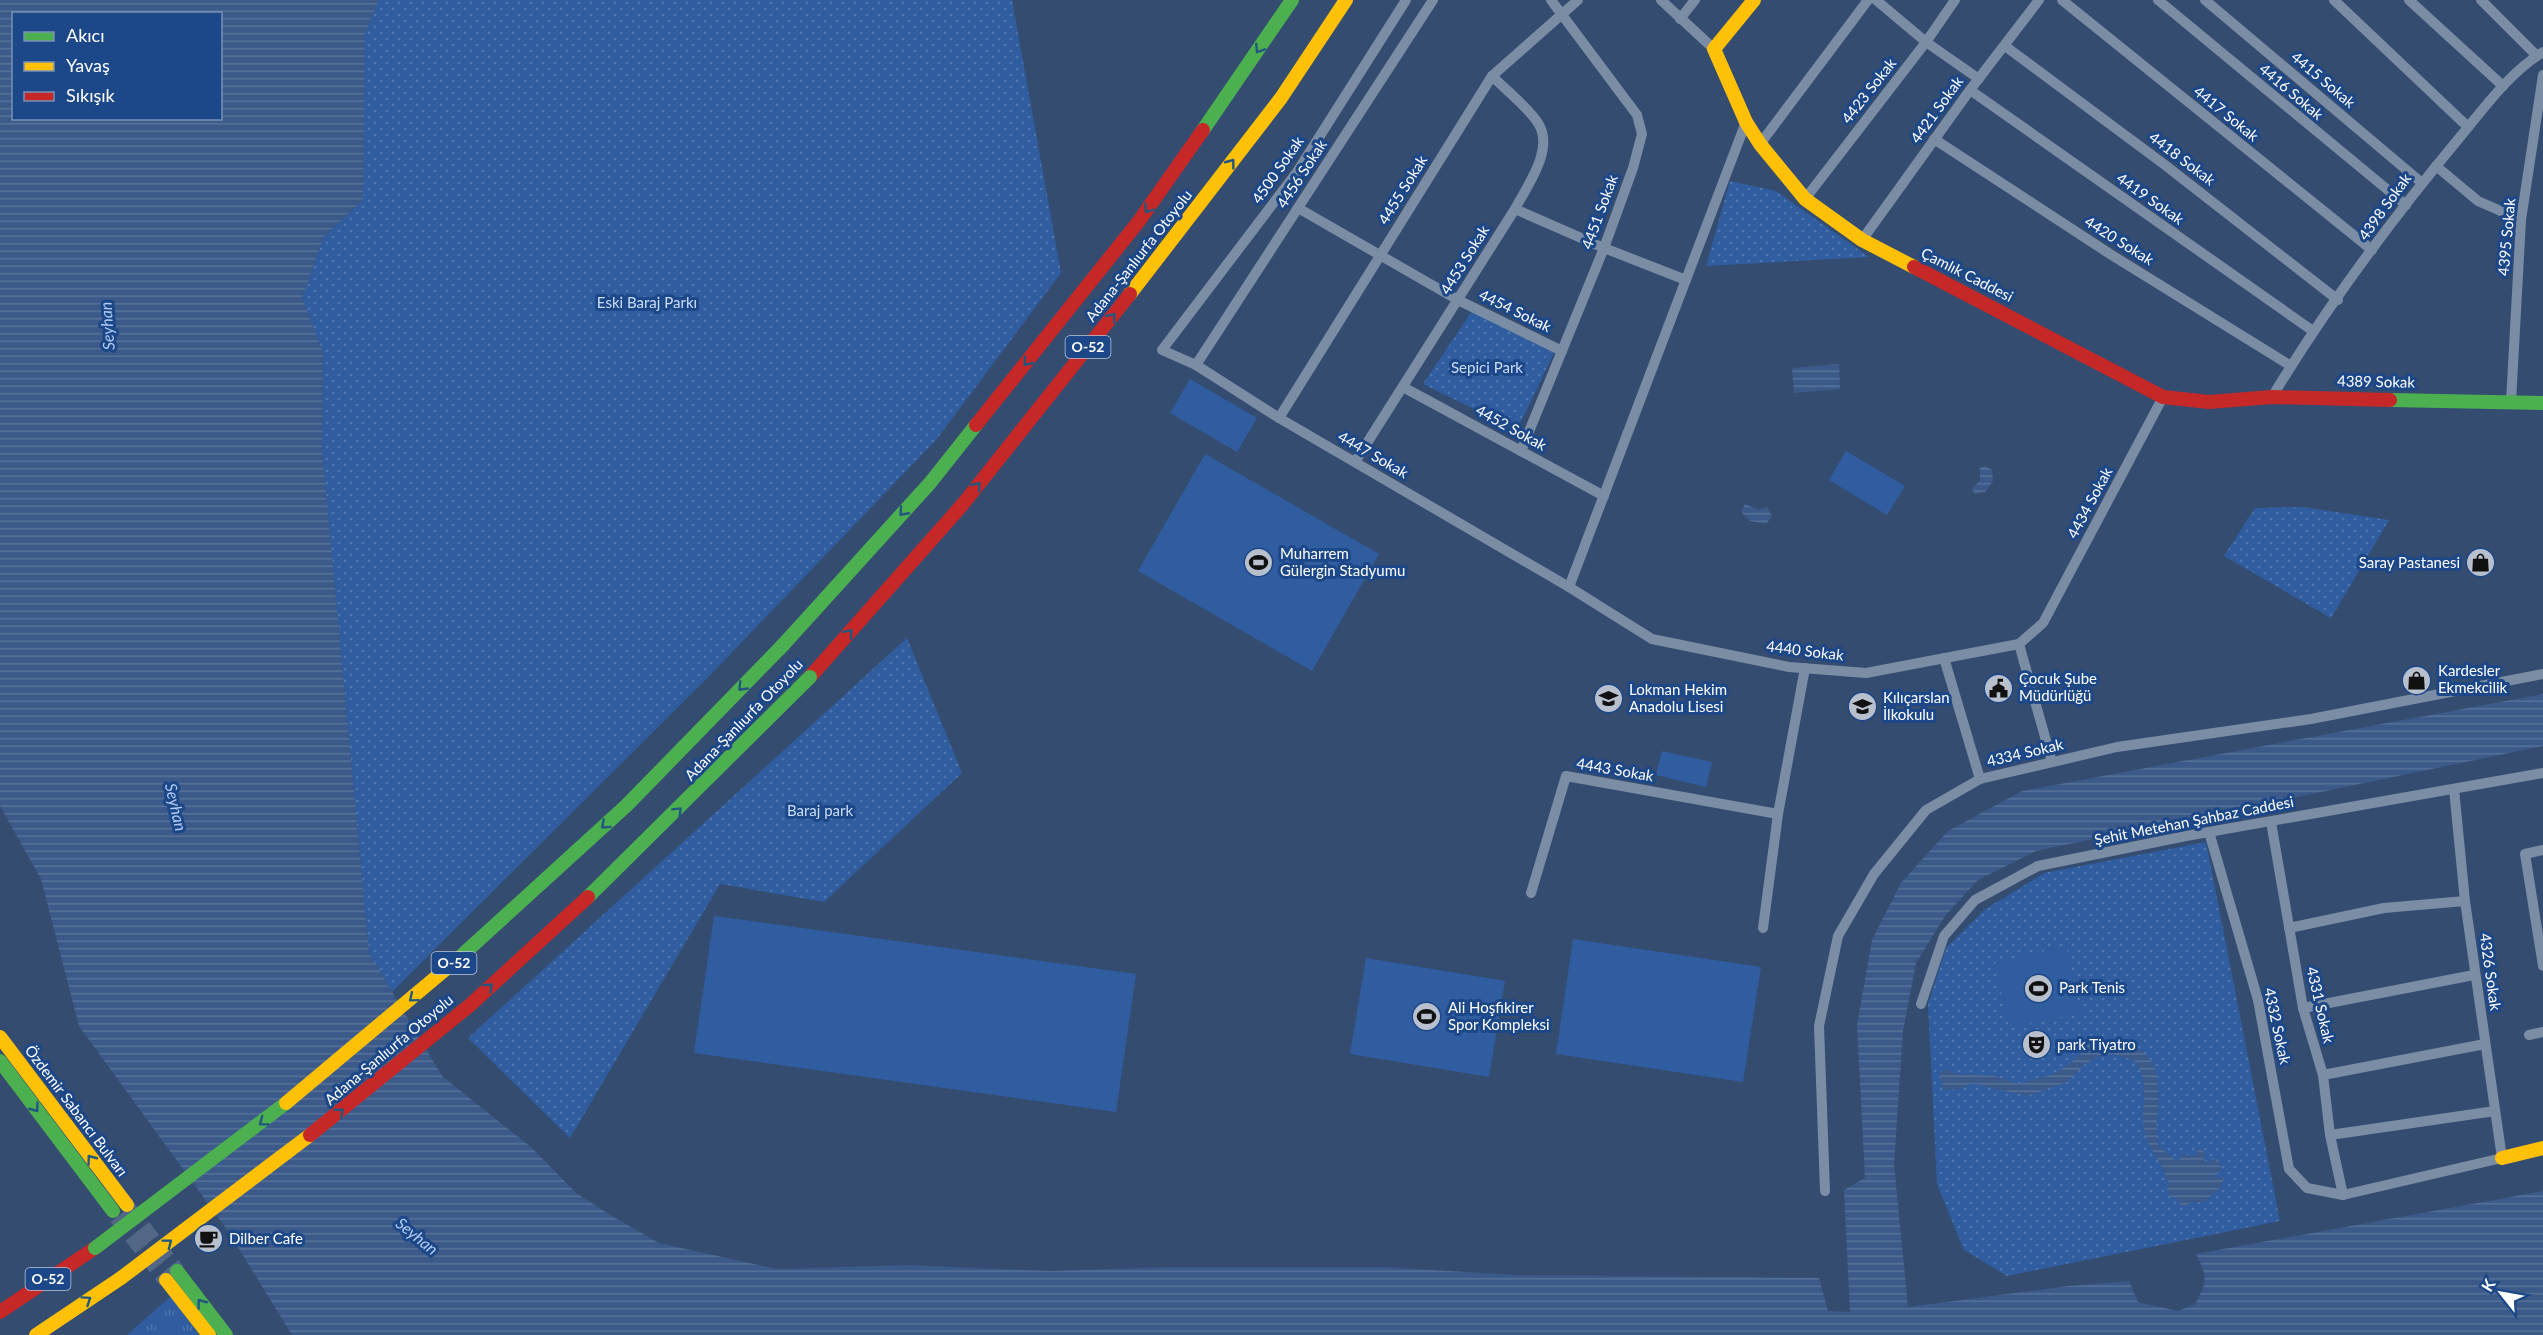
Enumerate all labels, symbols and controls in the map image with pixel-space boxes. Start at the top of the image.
legend [12,12,222,120]
text: Akıcı [66,24,105,46]
one-way arrow [1255,43,1267,53]
street label: 4415 Sokak [2288,47,2360,111]
text: Yavaş [66,54,110,76]
street label: 4423 Sokak [1837,54,1900,127]
street label: 4416 Sokak [2256,59,2328,123]
street label: 4421 Sokak [1906,72,1967,146]
street label: 4417 Sokak [2191,82,2263,145]
text: Sıkışık [66,84,116,106]
street label: 4418 Sokak [2146,128,2219,189]
street label: 4500 Sokak [1247,132,1307,207]
street label: 4456 Sokak [1272,136,1330,211]
street label: 4455 Sokak [1374,151,1431,227]
one-way arrow [1224,159,1235,170]
street label: 4419 Sokak [2113,168,2188,228]
street label: 4398 Sokak [2354,169,2415,243]
street label: 4451 Sokak [1577,172,1621,251]
street label: Adana-Şanlıurfa Otoyolu [1081,186,1195,325]
street label: 4395 Sokak [2494,197,2518,277]
one-way arrow [1144,202,1155,213]
street label: 4420 Sokak [2082,212,2158,269]
street label: 4453 Sokak [1436,221,1493,297]
street label: Çamlık Caddesi [1918,243,2016,305]
street label: 4454 Sokak [1476,285,1555,335]
park label: Eski Baraj Parkı [597,293,697,311]
water label: Seyhan [95,301,118,351]
one-way arrow [1104,313,1115,324]
road number: O-52 [1066,336,1110,358]
one-way arrow [1023,355,1034,366]
park label: Sepici Park [1451,358,1523,376]
street label: 4389 Sokak [2337,371,2416,391]
street label: 4452 Sokak [1473,400,1550,454]
street label: 4447 Sokak [1335,427,1412,482]
street label: 4434 Sokak [2063,464,2116,541]
one-way arrow [969,482,980,493]
one-way arrow [899,506,910,516]
place label: Muharrem Gülergin Stadyumu [1280,544,1405,579]
sports icon: Muharrem Gülergin Stadyumu [1243,547,1275,579]
shop icon: Saray Pastanesi [2465,547,2497,579]
place label: Saray Pastanesi [2359,553,2460,571]
one-way arrow [842,629,853,640]
street label: 4440 Sokak [1765,636,1845,664]
street label: Adana-Şanlıurfa Otoyolu [681,655,806,784]
place label: Kardesler Ekmekcilik [2438,661,2508,696]
shop icon: Kardesler Ekmekcilik [2401,664,2433,696]
place label: Çocuk Şube Müdürlüğü [2019,669,2097,704]
public building icon: Çocuk Şube Müdürlüğü [1982,672,2014,704]
one-way arrow [738,679,749,690]
place label: Lokman Hekim Anadolu Lisesi [1629,680,1727,715]
school or university icon: Lokman Hekim Anadolu Lisesi [1592,683,1624,715]
place label: Kılıçarslan İlkokulu [1883,688,1950,723]
school or university icon: Kılıçarslan İlkokulu [1846,691,1878,723]
street label: 4334 Sokak [1985,734,2065,770]
street label: 4443 Sokak [1575,753,1655,785]
water label: Seyhan [162,781,191,833]
street label: Şehit Metehan Şahbaz Caddesi [2093,792,2295,848]
park label: Baraj park [787,801,853,819]
one-way arrow [671,808,682,819]
one-way arrow [601,818,611,829]
street label: 4326 Sokak [2477,932,2505,1012]
road number: O-52 [432,952,476,974]
street label: 4331 Sokak [2303,965,2339,1045]
sports icon: Park Tenis [2022,972,2054,1004]
place label: Park Tenis [2059,978,2125,996]
one-way arrow [482,983,493,994]
street label: 4332 Sokak [2261,986,2295,1066]
street label: Adana-Şanlıurfa Otoyolu [320,990,456,1108]
one-way arrow [409,991,420,1002]
place label: Ali Hoşfikirer Spor Kompleksi [1448,998,1550,1033]
sports icon: Ali Hoşfikirer Spor Kompleksi [1411,1001,1443,1033]
theatre icon: park Tiyatro [2020,1029,2052,1061]
place label: park Tiyatro [2057,1035,2136,1053]
street label: Özdemir Sabancı Bulvarı [22,1041,132,1180]
one-way arrow [28,1101,39,1112]
one-way arrow [333,1108,344,1119]
one-way arrow [258,1115,269,1126]
one-way arrow [87,1154,98,1165]
water label: Seyhan [393,1213,442,1258]
cafe icon: Dilber Cafe [192,1223,224,1255]
place label: Dilber Cafe [229,1229,303,1247]
one-way arrow [161,1239,172,1250]
north arrow [2471,1263,2531,1323]
road number: O-52 [26,1268,70,1290]
text: K [2477,1275,2499,1295]
one-way arrow [81,1296,92,1307]
one-way arrow [198,1299,209,1310]

